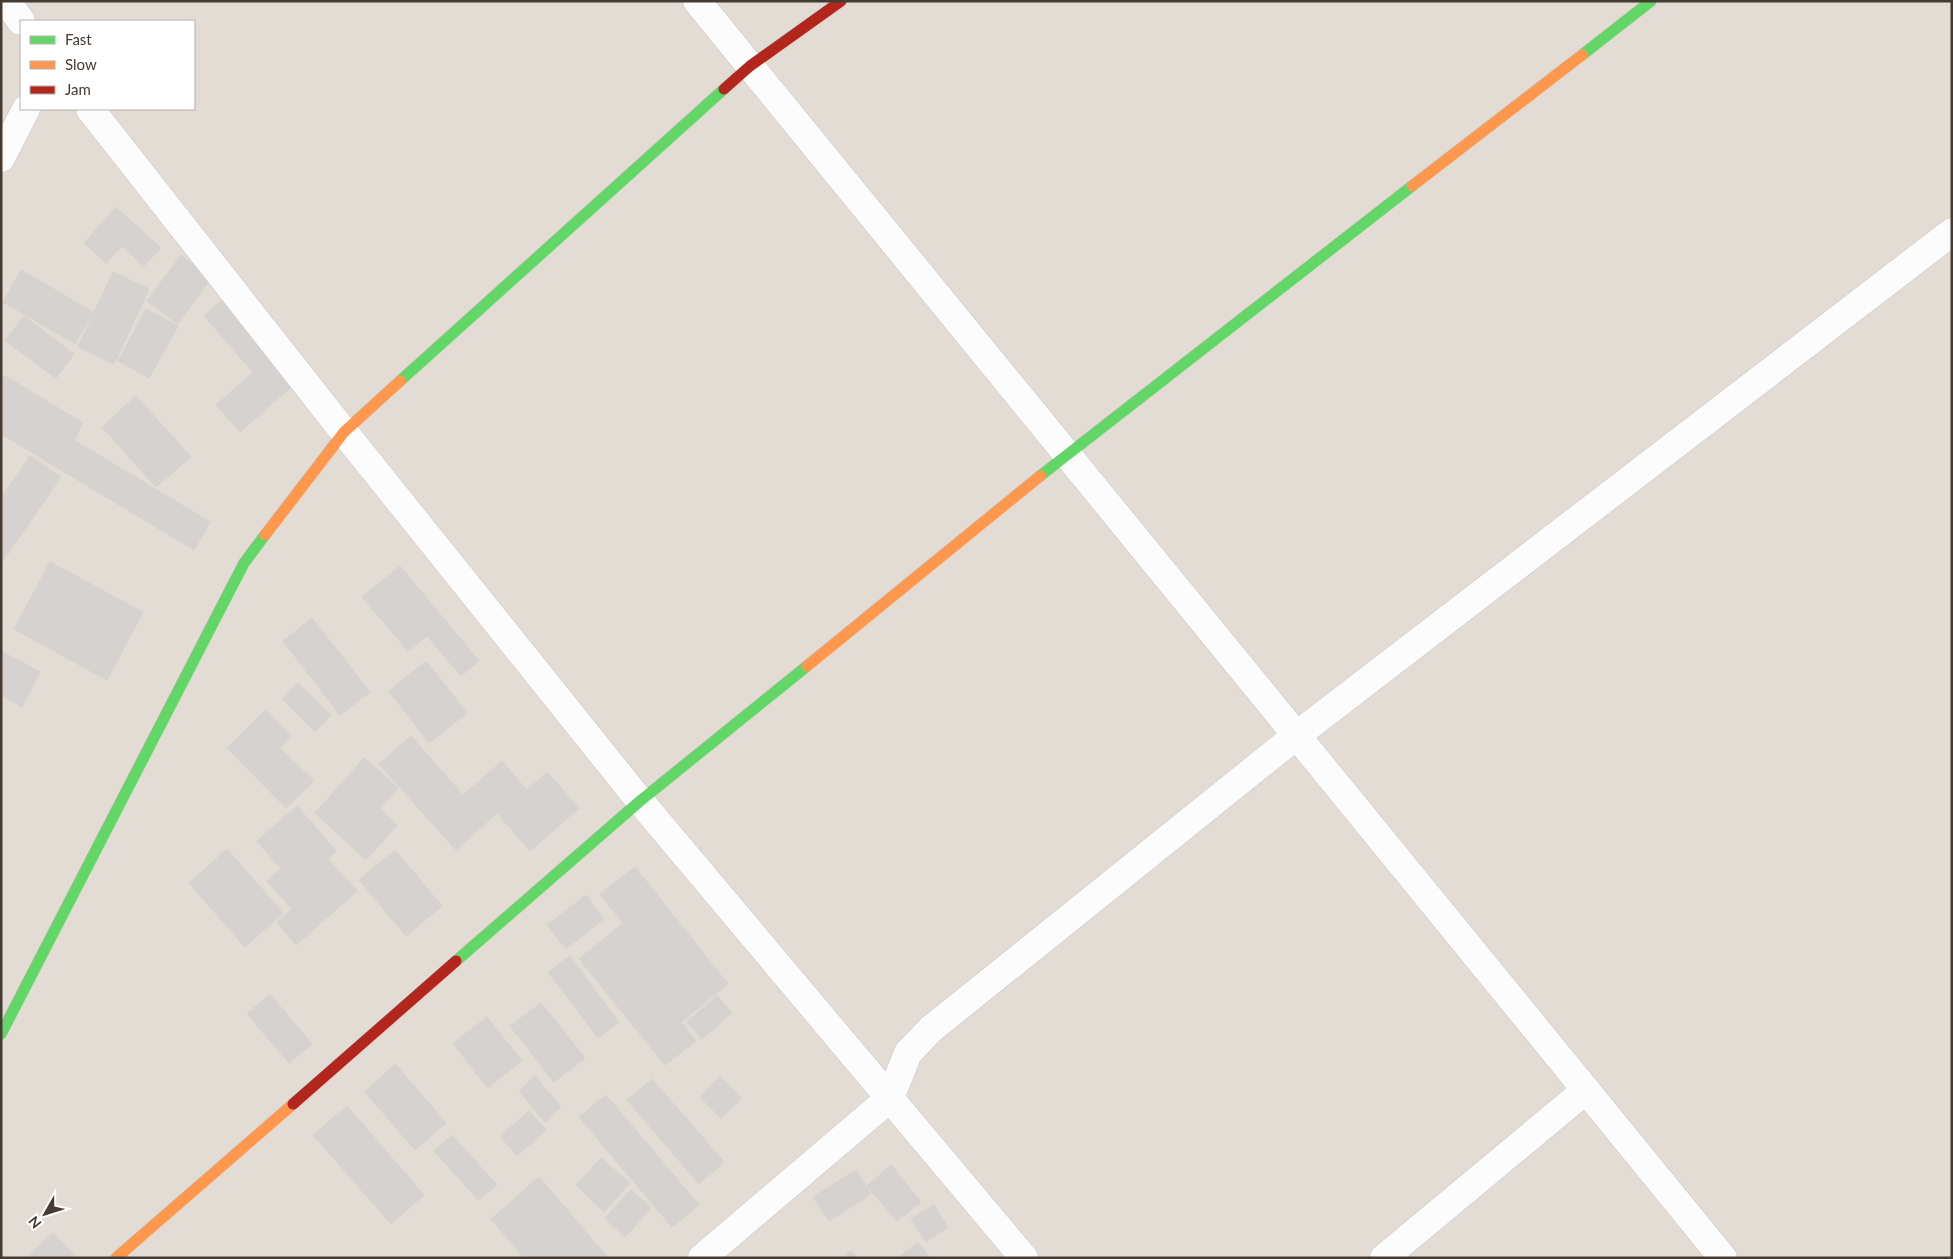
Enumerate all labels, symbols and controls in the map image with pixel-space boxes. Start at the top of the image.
legend [20,20,195,110]
text: Fast [65,30,92,48]
text: Slow [65,55,97,73]
text: Jam [65,80,91,98]
north arrow [20,1189,70,1239]
text: N [25,1213,45,1232]

